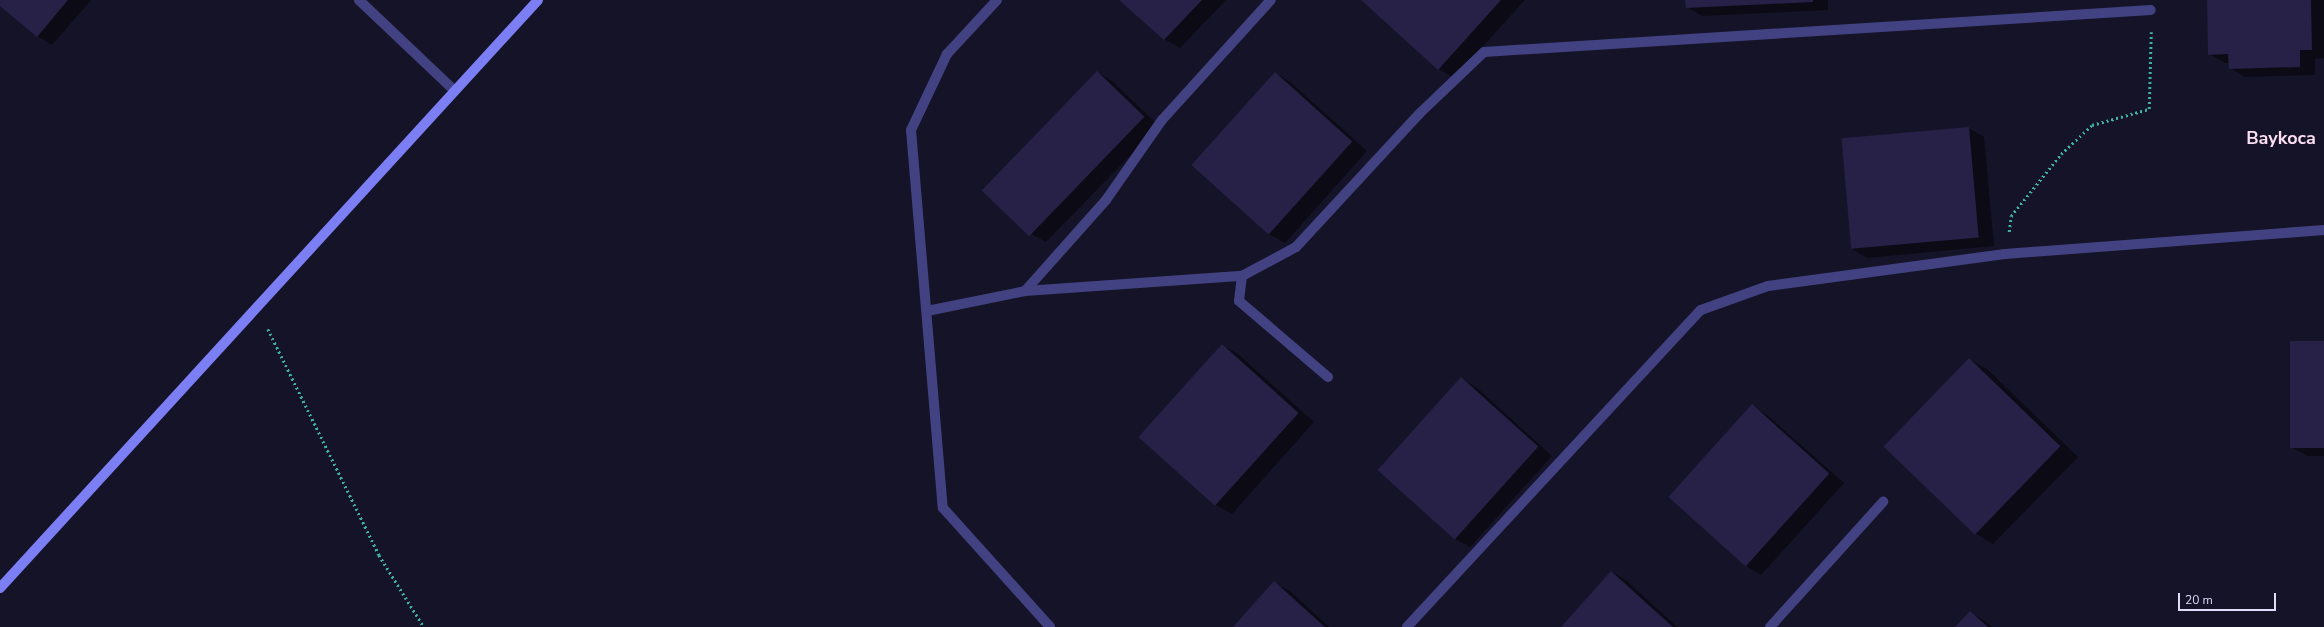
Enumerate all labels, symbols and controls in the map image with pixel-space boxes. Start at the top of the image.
district label: Baykoca [2246,127,2316,149]
scale bar [2180,585,2278,611]
text: 20 m [2185,592,2213,608]

